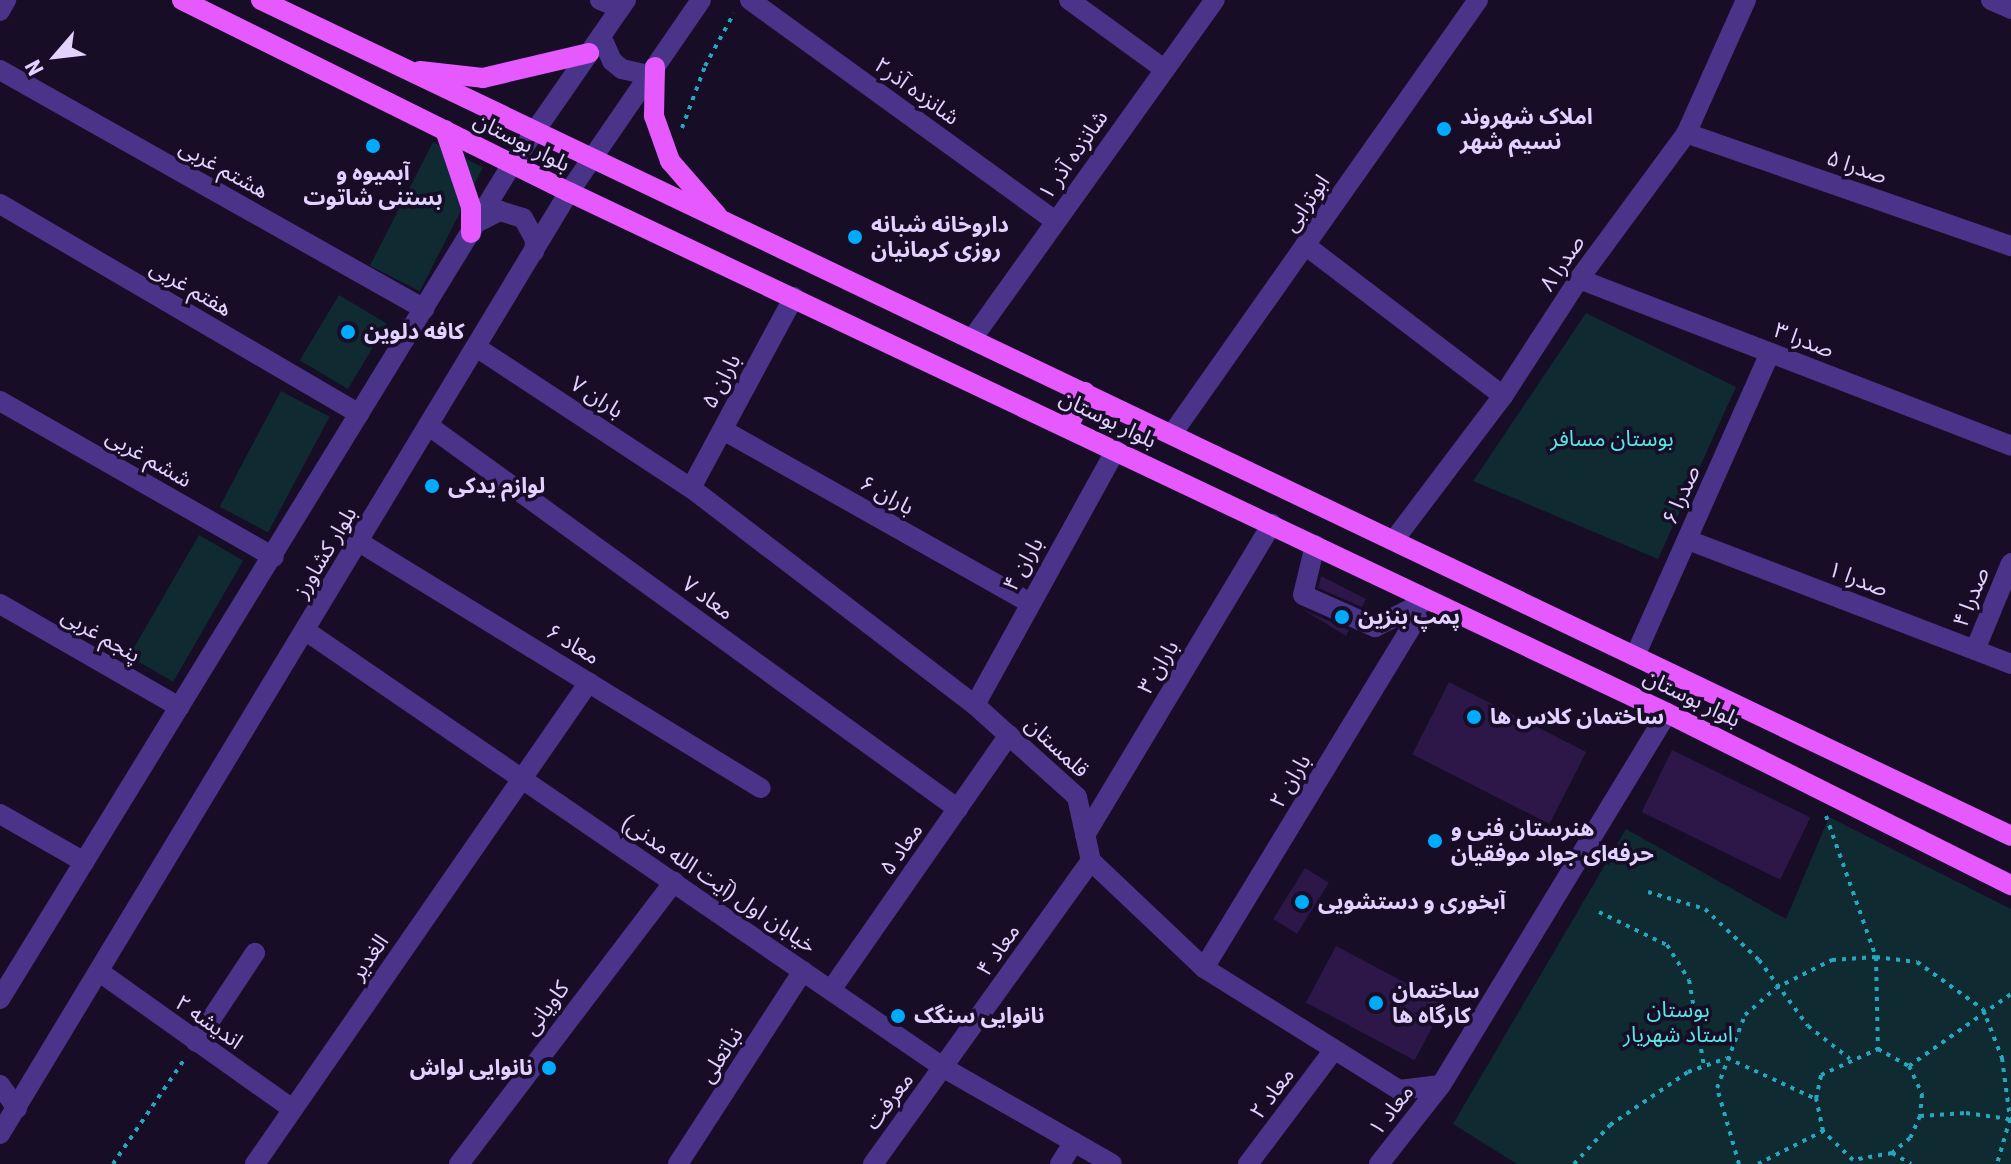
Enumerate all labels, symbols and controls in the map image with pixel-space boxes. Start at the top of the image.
north arrow [16,16,96,96]
street label: شانزده آذر۲ [869,51,965,131]
text: N [20,56,49,79]
place label: املاک شهروند نسیم شهر [1460,103,1593,154]
street label: شانزده آذر ۱ [1033,105,1113,205]
street label: بلوار بوستان [469,107,575,177]
marker: املاک شهروند نسیم شهر [1435,120,1453,138]
street label: هشتم غربی [175,134,273,204]
marker: آبمیوه و بستنی شاتوت [364,137,382,155]
street label: صدرا ۵ [1823,144,1891,190]
place label: آبمیوه و بستنی شاتوت [303,159,443,210]
street label: ابوترابی [1277,169,1335,237]
place label: داروخانه شبانه روزی کرمانیان [871,211,1009,262]
marker: داروخانه شبانه روزی کرمانیان [846,228,864,246]
street label: صدرا ۸ [1534,230,1590,296]
street label: هفتم غربی [145,254,237,322]
street label: صدرا ۳ [1770,317,1838,363]
place label: کافه دلوین [364,319,464,345]
marker: کافه دلوین [339,323,357,341]
street label: باران ۵ [696,349,746,413]
street label: باران ۷ [566,370,628,424]
street label: بلوار بوستان [1055,384,1161,454]
street label: ششم غربی [101,423,197,493]
park label: بوستان مسافر [1550,426,1674,452]
street label: صدرا ۶ [1656,461,1706,529]
street label: باران ۶ [855,469,919,521]
place label: لوازم یدکی [448,473,545,499]
marker: لوازم یدکی [423,477,441,495]
street label: بلوار کشاورز [288,502,362,602]
street label: باران ۴ [997,532,1049,596]
street label: صدرا ۱ [1824,556,1892,602]
street label: صدرا ۴ [1947,563,1995,631]
street label: معاد ۷ [677,570,739,626]
street label: پنجم غربی [57,602,145,668]
place label: پمپ بنزین [1358,604,1460,630]
marker: پمپ بنزین [1333,608,1351,626]
street label: معاد ۶ [542,618,604,670]
street label: باران ۳ [1132,635,1184,699]
street label: بلوار بوستان [1639,663,1745,733]
place label: ساختمان کلاس ها [1490,704,1664,730]
marker: ساختمان کلاس ها [1465,708,1483,726]
street label: قلمستان [1020,711,1094,783]
street label: باران ۲ [1264,749,1316,813]
street label: خیابان اول (آیت الله مدنی) [617,809,821,959]
place label: هنرستان فنی و حرفه‌ای جواد موفقیان [1451,815,1654,866]
street label: معاد ۵ [874,818,928,880]
marker: هنرستان فنی و حرفه‌ای جواد موفقیان [1426,832,1444,850]
place label: آبخوری و دستشویی [1318,889,1506,915]
marker: آبخوری و دستشویی [1293,893,1311,911]
street label: معاد ۴ [971,919,1025,981]
street label: الغدیر [344,929,394,985]
street label: کاویانی [517,976,575,1040]
place label: ساختمان کارگاه ها [1392,977,1480,1028]
street label: اندیشه ۲ [170,989,248,1055]
marker: ساختمان کارگاه ها [1367,994,1385,1012]
park label: بوستان استاد شهریار [1623,996,1733,1048]
place label: نانوایی سنگک [914,1003,1045,1029]
marker: نانوایی سنگک [889,1007,907,1025]
street label: نباتعلی [693,1022,749,1088]
place label: نانوایی لواش [410,1055,533,1081]
marker: نانوایی لواش [540,1059,558,1077]
street label: معاد ۲ [1244,1062,1300,1124]
street label: معرفت [859,1067,919,1135]
street label: معاد ۱ [1363,1079,1419,1141]

